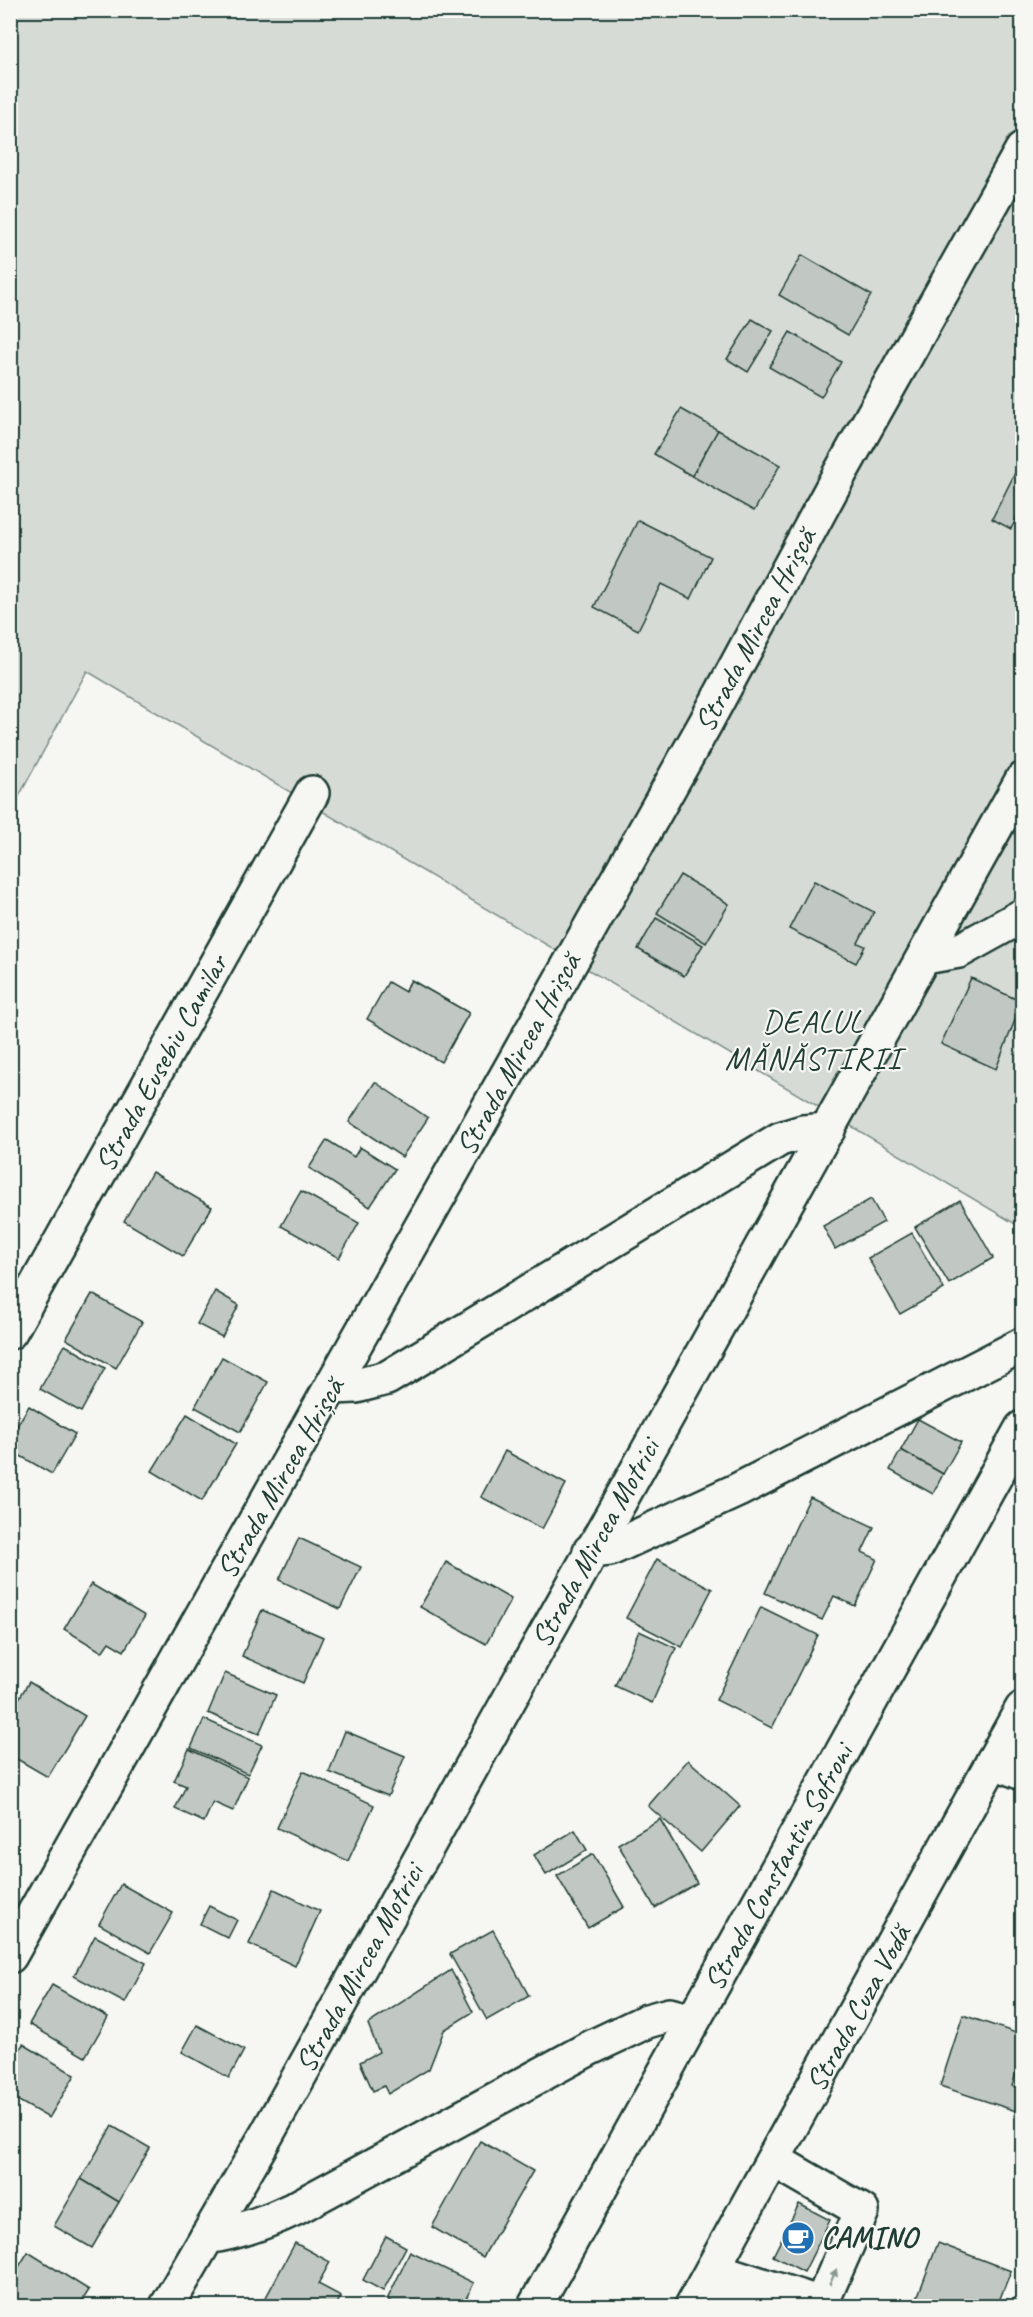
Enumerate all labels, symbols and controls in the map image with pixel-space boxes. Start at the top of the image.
street label: Strada Mircea Hrișcă [685,519,826,738]
street label: Strada Mircea Hrișcă [447,944,591,1162]
street label: Strada Eusebiu Camilar [86,946,237,1178]
district label: DEALUL MĂNĂSTIRII [725,1001,907,1079]
street label: Strada Mircea Hrișcă [207,1369,354,1585]
street label: Strada Mircea Motrici [522,1429,670,1654]
street label: Strada Constantin Sofroni [695,1734,863,1997]
street label: Strada Mircea Motrici [286,1854,434,2079]
street label: Strada Cuza Vodă [797,1916,921,2098]
place label: CAMINO [821,2219,920,2257]
cafe icon: CAMINO [780,2220,816,2256]
one-way arrow [828,2268,838,2286]

